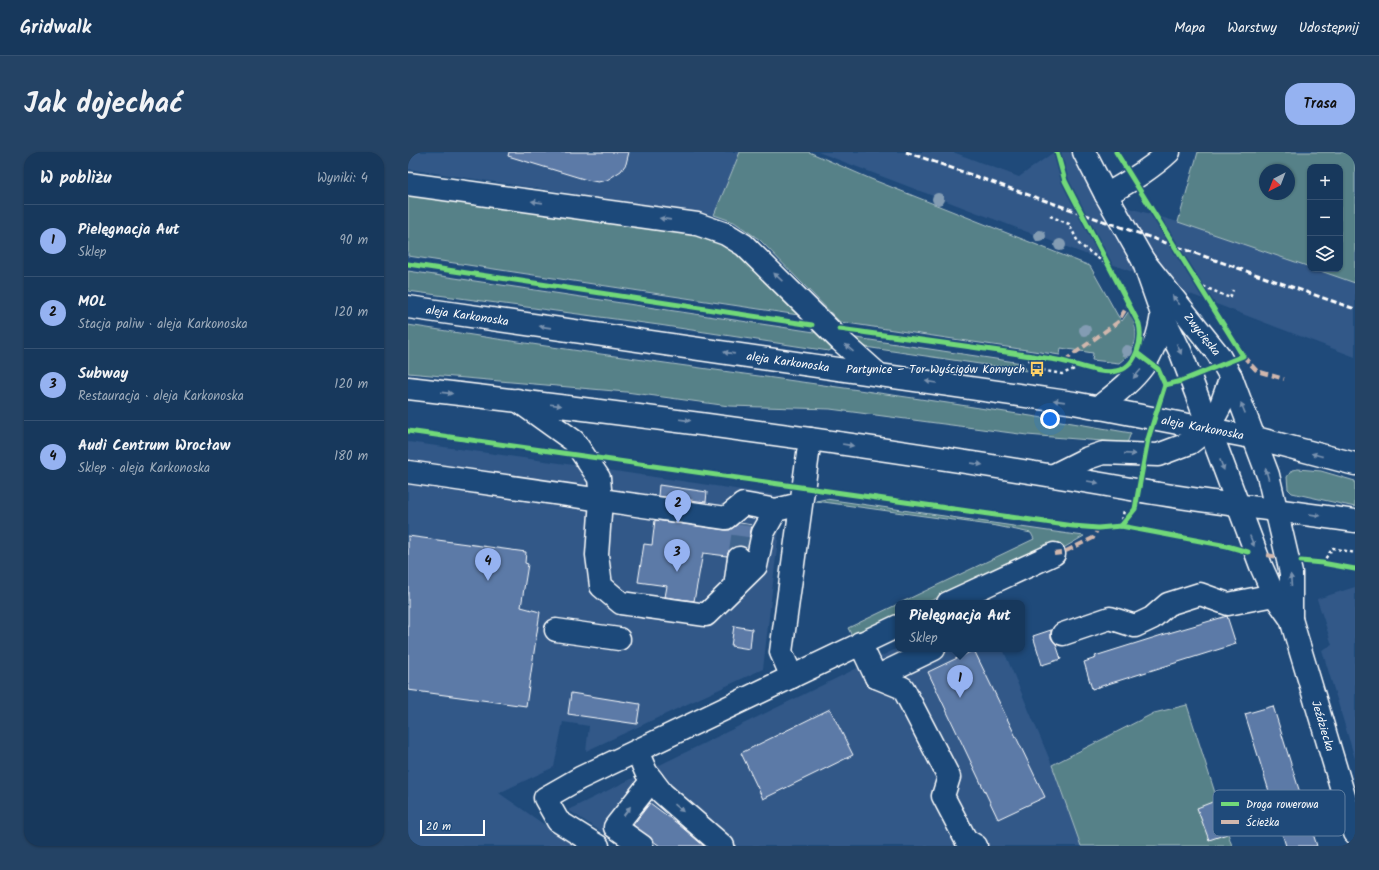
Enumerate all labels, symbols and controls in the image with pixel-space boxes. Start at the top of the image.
text: Gridwalk [20,13,91,43]
text: Mapa [1174,17,1205,39]
text: Warstwy [1227,17,1277,39]
text: Udostępnij [1299,17,1359,39]
text: Jak dojechać [24,82,183,127]
button: Trasa [1285,83,1355,125]
north arrow [1259,164,1295,200]
map controls [1307,164,1343,272]
button: + [1307,164,1343,200]
text: W pobliżu [40,165,111,192]
text: Wyniki: 4 [317,168,368,189]
one-way arrow [530,199,543,205]
button: − [1307,200,1343,236]
one-way arrow [659,216,671,223]
text: Pielęgnacja Aut [78,218,180,242]
text: 1 [51,230,55,251]
text: 90 m [340,230,368,251]
button: layers [1307,236,1343,272]
text: Sklep [78,242,106,263]
one-way arrow [773,273,782,282]
text: MOL [78,290,107,314]
one-way arrow [1171,295,1180,306]
street label: aleja Karkonoska [425,301,510,331]
text: 2 [49,302,57,323]
text: 120 m [334,302,368,323]
street label: Zwycięska [1178,309,1225,361]
text: Stacja paliw · aleja Karkonoska [78,314,248,335]
one-way arrow [539,324,552,330]
one-way arrow [1176,343,1182,355]
one-way arrow [845,344,854,353]
street label: aleja Karkonoska [745,347,831,378]
one-way arrow [723,350,735,356]
place label: Partynice – Tor Wyścigów Konnych [846,360,1025,379]
bus stop icon: Partynice – Tor Wyścigów Konnych [1028,360,1046,378]
text: Subway [78,362,128,386]
one-way arrow [1132,369,1141,380]
text: 3 [49,374,57,395]
text: 120 m [334,374,368,395]
one-way arrow [925,379,937,385]
text: Restauracja · aleja Karkonoska [78,386,244,407]
one-way arrow [441,389,453,396]
one-way arrow [1053,398,1065,404]
one-way arrow [1240,401,1246,413]
one-way arrow [550,402,562,408]
your location [1040,409,1060,429]
street label: aleja Karkonoska [1160,411,1246,446]
one-way arrow [679,417,691,424]
text: Audi Centrum Wrocław [78,434,230,458]
one-way arrow [842,442,854,448]
text: 4 [49,446,57,467]
text: 180 m [334,446,368,467]
one-way arrow [1124,451,1136,458]
one-way arrow [1311,452,1323,458]
text: Sklep · aleja Karkonoska [78,458,210,479]
one-way arrow [1220,460,1226,472]
one-way arrow [971,461,983,467]
one-way arrow [1264,467,1270,479]
one-way arrow [1086,480,1099,486]
pin: 2 [665,490,691,523]
one-way arrow [1309,512,1321,518]
one-way arrow [1249,536,1255,548]
pin: 3 [664,539,690,572]
pin: 4 [475,548,501,581]
one-way arrow [1288,574,1295,586]
popup [895,600,1025,652]
text: Pielęgnacja Aut [909,604,1011,628]
text: Sklep [909,628,937,649]
pin: 1 [947,665,973,698]
street label: Jeździecka [1306,698,1339,754]
legend [1213,790,1345,836]
text: Droga rowerowa [1246,796,1319,814]
one-way arrow [674,803,685,812]
one-way arrow [623,806,631,817]
text: Ścieżka [1246,814,1279,832]
scale bar [420,818,485,837]
text: 20 m [426,818,451,836]

